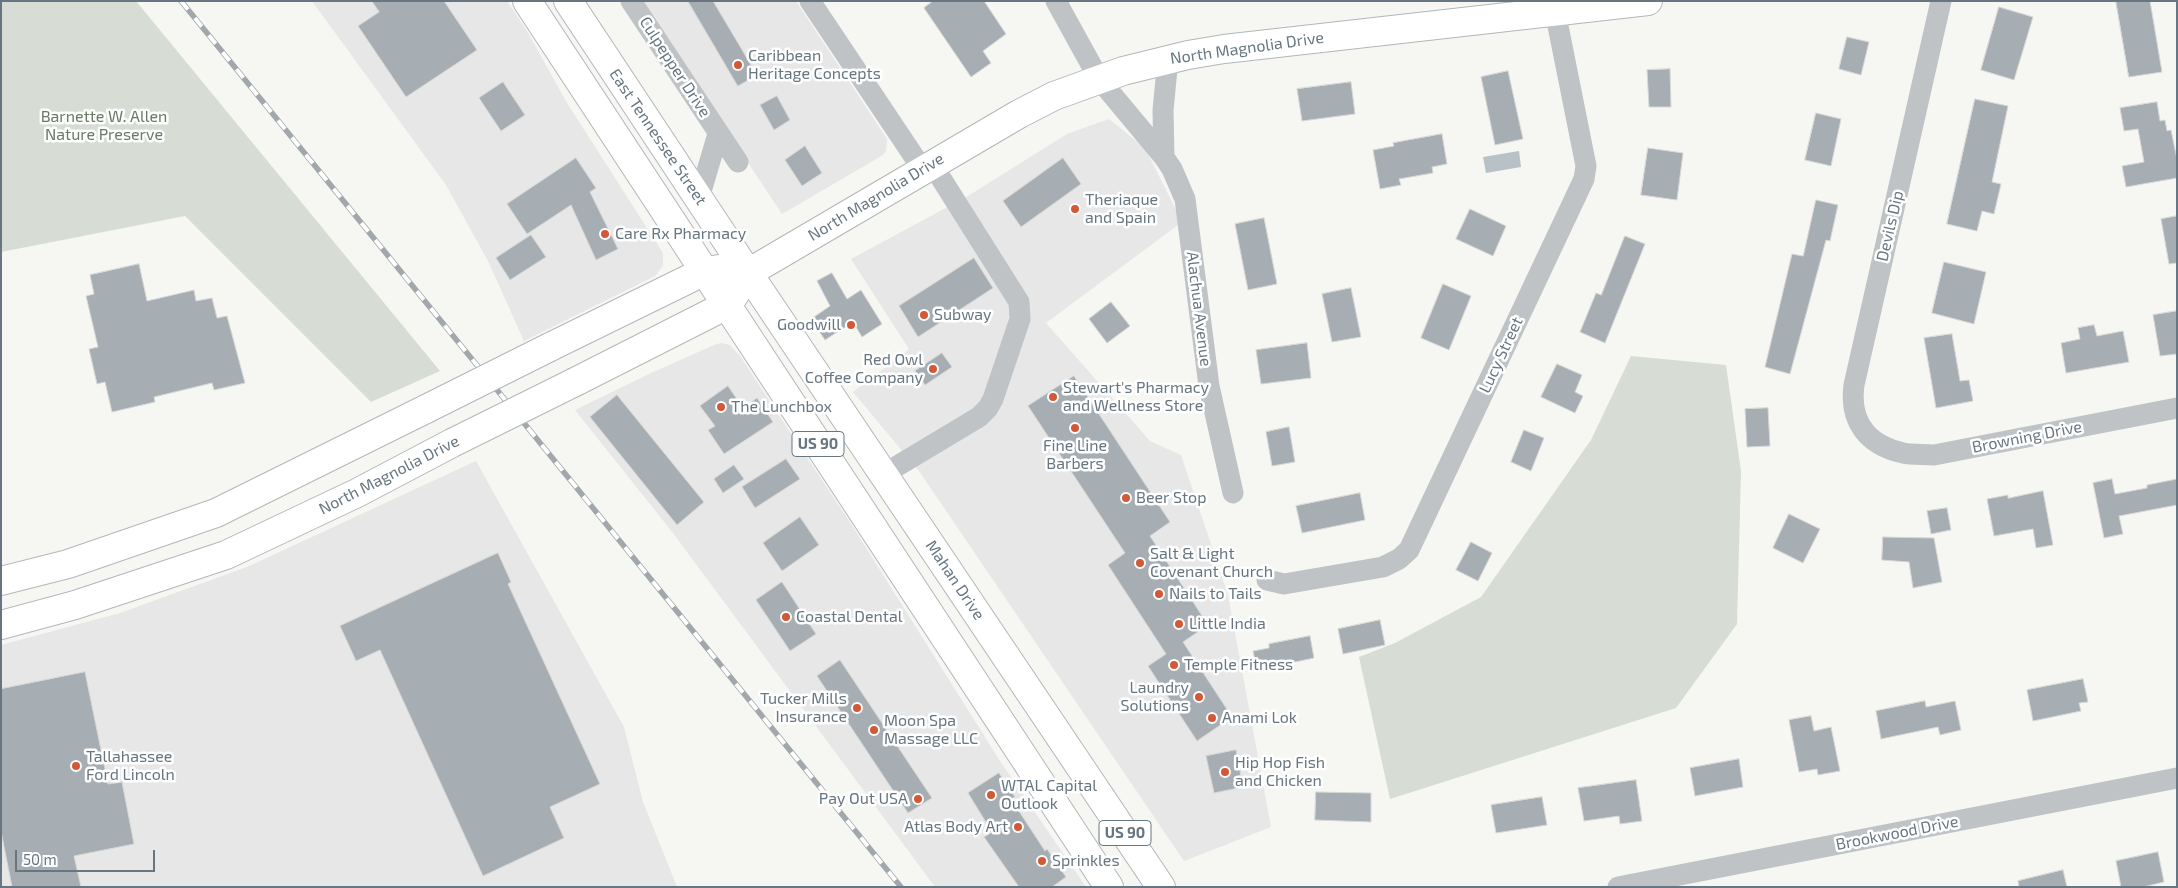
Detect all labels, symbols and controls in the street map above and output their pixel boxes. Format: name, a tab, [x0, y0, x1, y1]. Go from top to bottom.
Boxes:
street label: Culpepper Drive	[635, 13, 715, 121]
street label: North Magnolia Drive	[1169, 28, 1325, 68]
place label: Caribbean Heritage Concepts	[748, 46, 881, 84]
marker: Caribbean Heritage Concepts	[732, 59, 744, 71]
street label: East Tennessee Street	[605, 65, 711, 209]
park label: Barnette W. Allen Nature Preserve	[41, 107, 167, 145]
street label: North Magnolia Drive	[805, 149, 947, 245]
street label: Devils Dip	[1873, 189, 1907, 263]
place label: Theriaque and Spain	[1085, 190, 1158, 228]
marker: Theriaque and Spain	[1069, 203, 1081, 215]
place label: Care Rx Pharmacy	[615, 224, 746, 244]
marker: Care Rx Pharmacy	[599, 228, 611, 240]
street label: Alachua Avenue	[1182, 250, 1216, 368]
place label: Subway	[934, 305, 992, 325]
marker: Subway	[918, 309, 930, 321]
street label: Lucy Street	[1475, 314, 1527, 396]
place label: Goodwill	[777, 315, 841, 335]
marker: Goodwill	[845, 319, 857, 331]
place label: Red Owl Coffee Company	[805, 350, 923, 388]
marker: Red Owl Coffee Company	[927, 363, 939, 375]
place label: Stewart's Pharmacy and Wellness Store	[1063, 378, 1209, 416]
marker: Stewart's Pharmacy and Wellness Store	[1047, 391, 1059, 403]
place label: The Lunchbox	[731, 397, 832, 417]
marker: The Lunchbox	[715, 401, 727, 413]
street label: Browning Drive	[1970, 417, 2084, 457]
marker: Fine Line Barbers	[1069, 422, 1081, 434]
street label: North Magnolia Drive	[316, 431, 462, 519]
road number: US 90	[792, 432, 844, 456]
place label: Fine Line Barbers	[1043, 436, 1107, 474]
place label: Beer Stop	[1136, 488, 1206, 508]
marker: Beer Stop	[1120, 492, 1132, 504]
street label: Mahan Drive	[921, 537, 989, 623]
place label: Salt & Light Covenant Church	[1150, 544, 1273, 582]
marker: Salt & Light Covenant Church	[1134, 557, 1146, 569]
place label: Nails to Tails	[1169, 584, 1262, 604]
marker: Nails to Tails	[1153, 588, 1165, 600]
place label: Coastal Dental	[796, 607, 902, 627]
marker: Coastal Dental	[780, 611, 792, 623]
place label: Little India	[1189, 614, 1266, 634]
marker: Little India	[1173, 618, 1185, 630]
place label: Temple Fitness	[1184, 655, 1293, 675]
marker: Temple Fitness	[1168, 659, 1180, 671]
place label: Laundry Solutions	[1120, 678, 1189, 716]
place label: Tucker Mills Insurance	[760, 689, 847, 727]
marker: Laundry Solutions	[1193, 691, 1205, 703]
marker: Tucker Mills Insurance	[851, 702, 863, 714]
place label: Anami Lok	[1222, 708, 1297, 728]
place label: Moon Spa Massage LLC	[884, 711, 978, 749]
marker: Anami Lok	[1206, 712, 1218, 724]
marker: Moon Spa Massage LLC	[868, 724, 880, 736]
place label: Tallahassee Ford Lincoln	[86, 747, 175, 785]
place label: Hip Hop Fish and Chicken	[1235, 753, 1325, 791]
marker: Tallahassee Ford Lincoln	[70, 760, 82, 772]
marker: Hip Hop Fish and Chicken	[1219, 766, 1231, 778]
place label: WTAL Capital Outlook	[1001, 776, 1097, 814]
place label: Pay Out USA	[819, 789, 908, 809]
marker: WTAL Capital Outlook	[985, 789, 997, 801]
marker: Pay Out USA	[912, 793, 924, 805]
street label: Brookwood Drive	[1834, 812, 1960, 854]
place label: Atlas Body Art	[904, 817, 1008, 837]
road number: US 90	[1099, 820, 1151, 846]
marker: Atlas Body Art	[1012, 821, 1024, 833]
scale bar	[18, 840, 158, 872]
text: 50 m	[23, 850, 57, 868]
place label: Sprinkles	[1052, 851, 1120, 871]
marker: Sprinkles	[1036, 855, 1048, 867]

